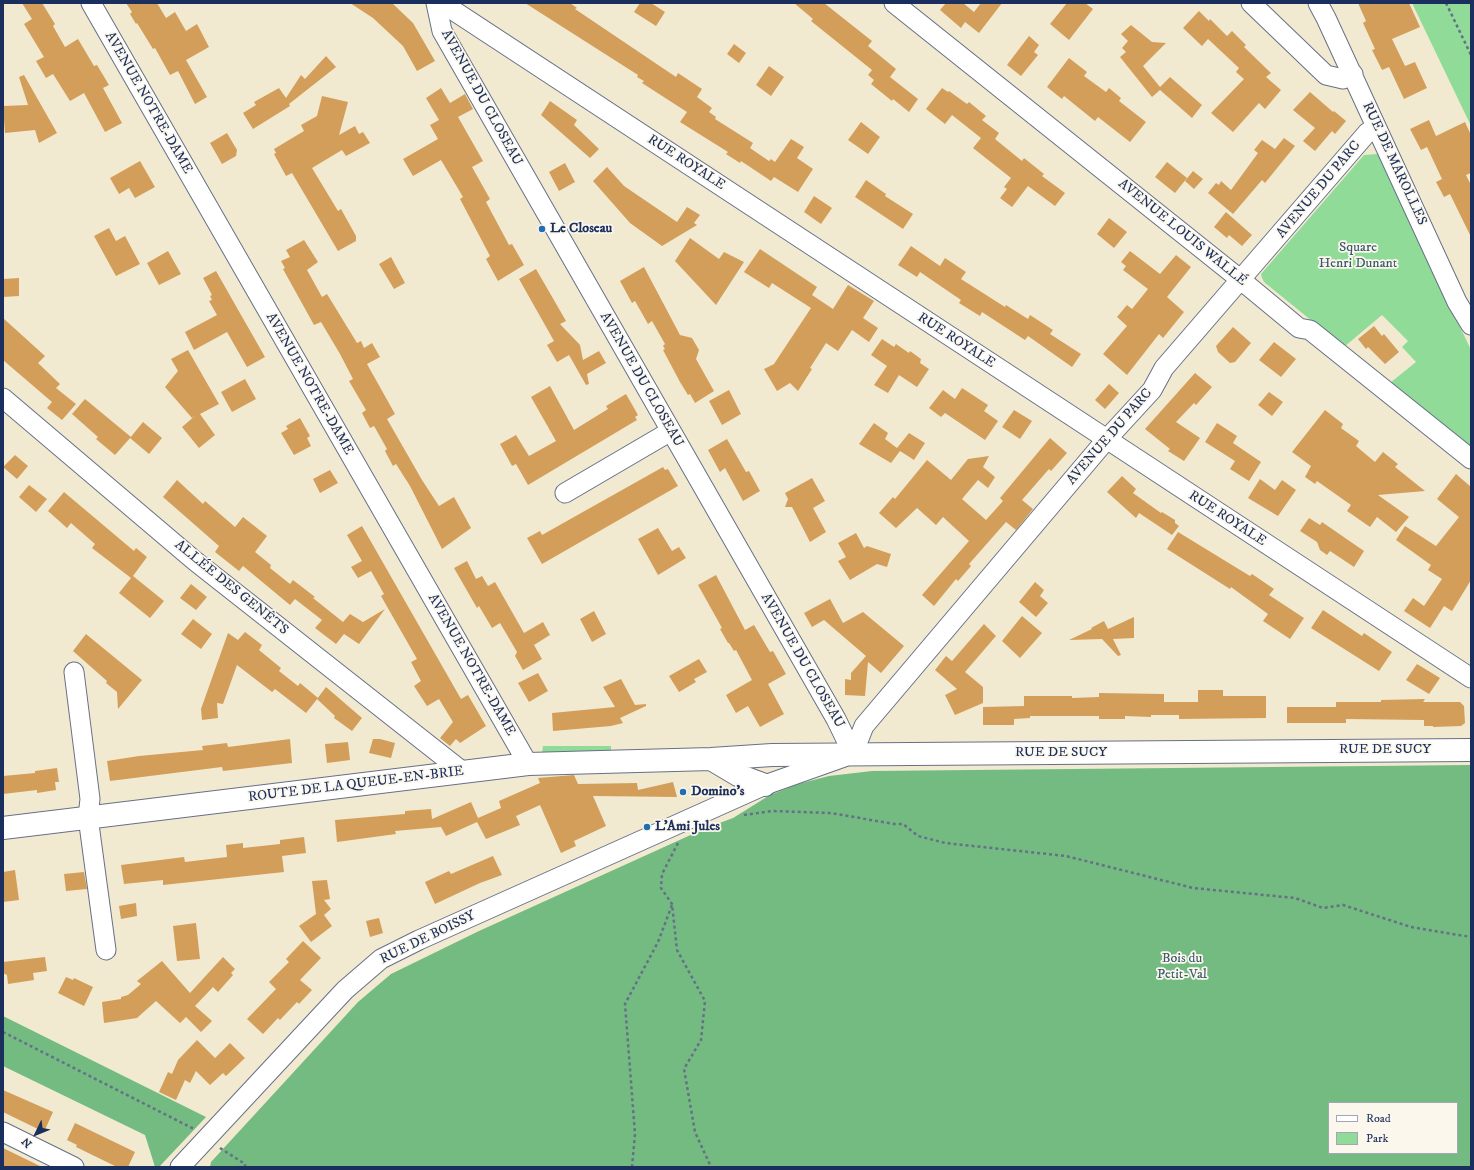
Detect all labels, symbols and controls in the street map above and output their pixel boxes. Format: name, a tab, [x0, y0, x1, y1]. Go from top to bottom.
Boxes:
street label: AVENUE DU CLOSEAU	[437, 27, 525, 169]
street label: AVENUE NOTRE-DAME	[100, 29, 196, 177]
street label: RUE DE MAROLLES	[1358, 100, 1430, 228]
street label: RUE ROYALE	[644, 132, 728, 194]
street label: AVENUE DU PARC	[1273, 138, 1365, 242]
street label: AVENUE LOUIS WALLÉ	[1114, 176, 1250, 290]
place label: Le Closeau	[550, 221, 612, 237]
marker: Le Closeau	[537, 224, 547, 234]
park label: Square Henri Dunant	[1319, 240, 1397, 272]
street label: AVENUE NOTRE-DAME	[261, 310, 357, 458]
street label: AVENUE DU CLOSEAU	[596, 310, 686, 450]
street label: RUE ROYALE	[914, 310, 998, 372]
street label: AVENUE DU PARC	[1064, 385, 1156, 489]
street label: RUE ROYALE	[1185, 488, 1269, 550]
street label: ALLÉE DES GENÊTS	[171, 537, 291, 639]
street label: AVENUE NOTRE-DAME	[423, 591, 519, 739]
street label: AVENUE DU CLOSEAU	[757, 591, 847, 731]
street label: RUE DE SUCY	[1339, 742, 1431, 758]
street label: RUE DE SUCY	[1015, 745, 1107, 761]
street label: ROUTE DE LA QUEUE-EN-BRIE	[247, 763, 465, 807]
place label: Domino's	[691, 784, 745, 800]
marker: Domino's	[678, 787, 688, 797]
place label: L'Ami Jules	[655, 819, 720, 835]
marker: L'Ami Jules	[642, 822, 652, 832]
street label: RUE DE BOISSY	[378, 908, 478, 968]
park label: Bois du Petit-Val	[1157, 951, 1207, 984]
legend	[1328, 1102, 1458, 1154]
text: Road	[1366, 1111, 1391, 1126]
north arrow	[16, 1114, 56, 1154]
text: Park	[1366, 1131, 1388, 1146]
text: N	[19, 1134, 35, 1150]

